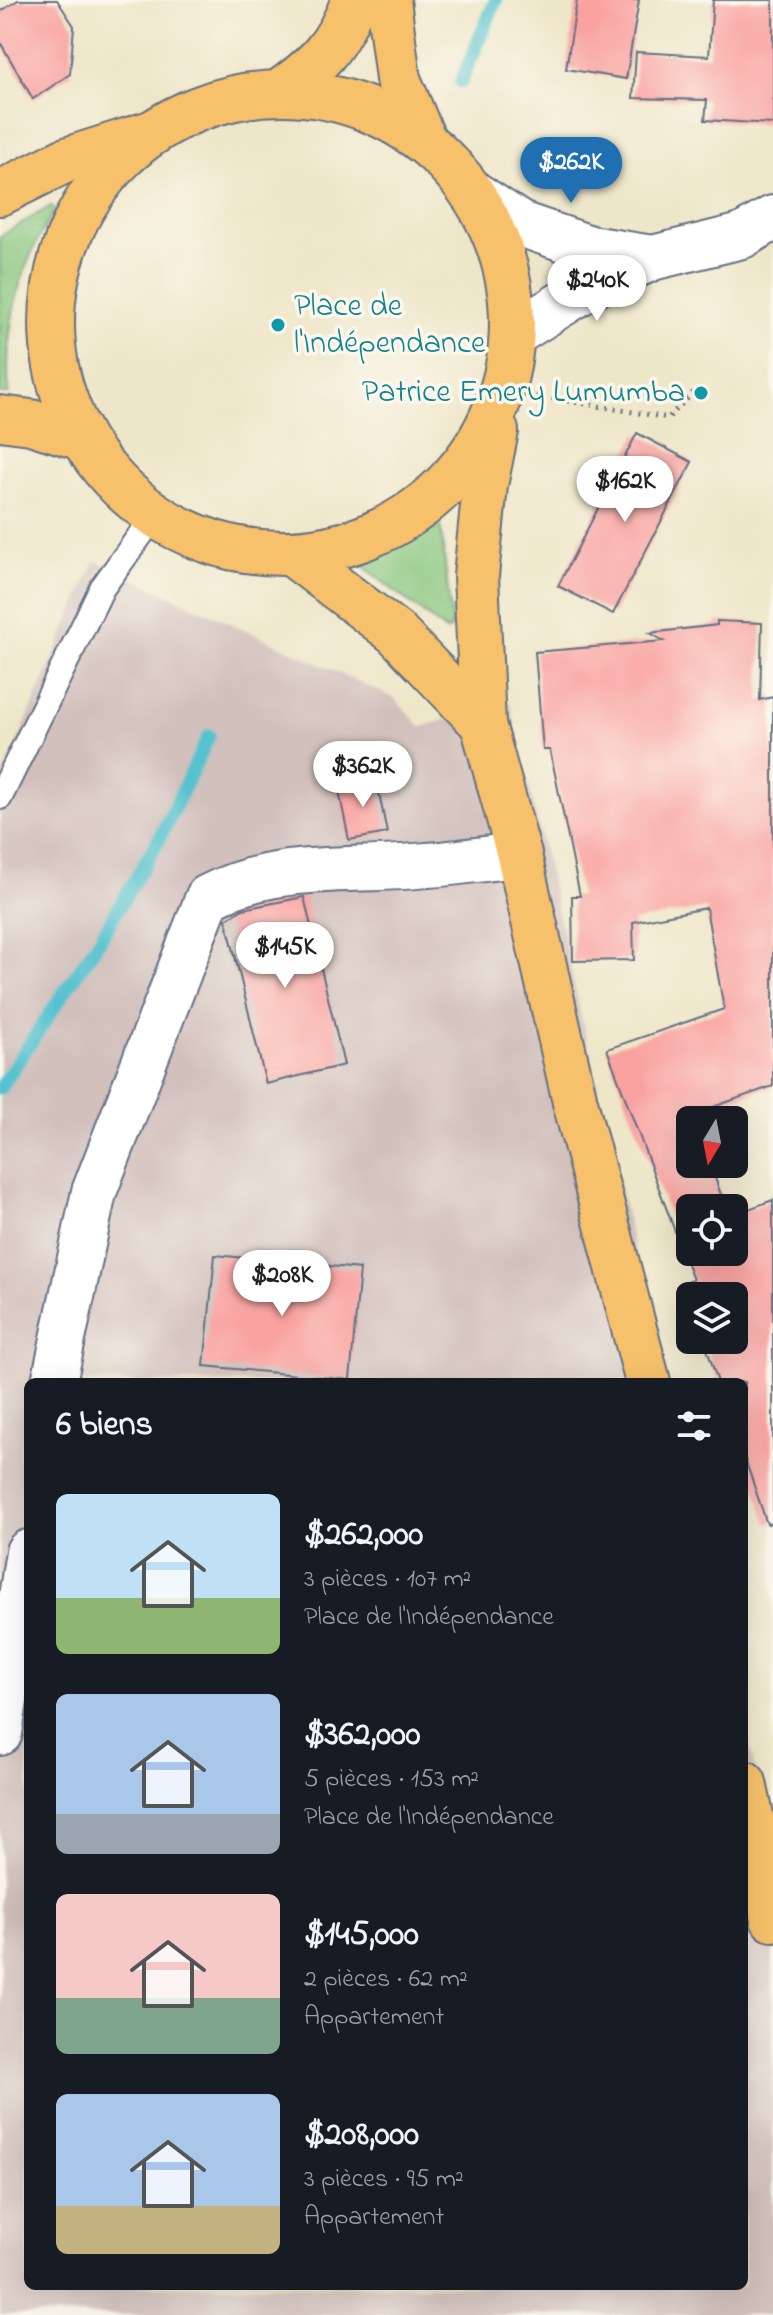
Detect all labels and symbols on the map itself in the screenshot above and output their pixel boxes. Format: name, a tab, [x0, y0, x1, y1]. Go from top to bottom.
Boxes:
pin: $262K	[515, 137, 627, 205]
pin: $240K	[541, 255, 653, 323]
place label: Place de l'Indépendance	[294, 284, 486, 368]
marker: Place de l'Indépendance	[269, 316, 287, 334]
place label: Patrice Emery Lumumba	[362, 370, 685, 417]
marker: Patrice Emery Lumumba	[692, 384, 710, 402]
pin: $162K	[569, 456, 681, 524]
pin: $362K	[307, 741, 419, 809]
pin: $145K	[229, 922, 341, 990]
north arrow	[676, 1106, 748, 1178]
pin: $208K	[226, 1250, 338, 1318]

